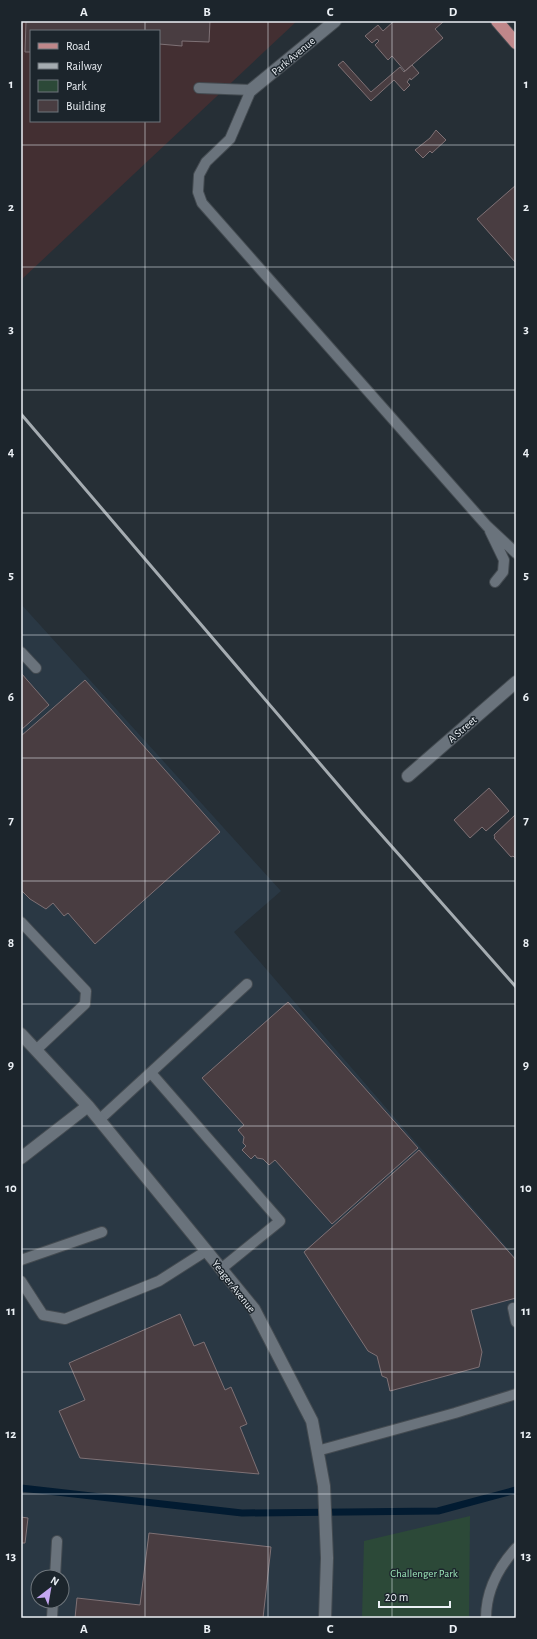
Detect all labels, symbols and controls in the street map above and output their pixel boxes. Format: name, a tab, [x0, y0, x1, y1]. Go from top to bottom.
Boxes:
text: A	[80, 6, 88, 19]
text: B	[203, 6, 211, 19]
text: C	[327, 6, 334, 19]
text: D	[449, 6, 458, 19]
legend	[30, 30, 160, 122]
street label: Park Avenue	[270, 35, 317, 78]
text: Road	[66, 40, 90, 52]
text: Railway	[66, 60, 102, 73]
text: 1	[9, 78, 13, 91]
text: 1	[524, 78, 528, 91]
text: Park	[66, 80, 87, 92]
text: Building	[66, 100, 106, 112]
text: 2	[8, 201, 14, 214]
text: 2	[523, 201, 529, 214]
text: 3	[8, 323, 14, 336]
text: 3	[523, 323, 529, 336]
text: 4	[8, 446, 15, 459]
text: 4	[523, 446, 530, 459]
text: 5	[8, 569, 14, 582]
text: 5	[523, 569, 529, 582]
text: 6	[8, 691, 14, 704]
text: 6	[523, 691, 529, 704]
street label: A Street	[446, 714, 479, 745]
text: 7	[8, 814, 14, 827]
text: 7	[523, 814, 529, 827]
text: 8	[8, 937, 14, 950]
text: 8	[523, 937, 529, 950]
text: 9	[8, 1059, 14, 1072]
text: 9	[523, 1059, 529, 1072]
text: 10	[5, 1182, 17, 1195]
text: 10	[520, 1182, 532, 1195]
street label: Yeager Avenue	[210, 1258, 257, 1315]
text: 11	[6, 1305, 16, 1318]
text: 11	[521, 1305, 531, 1318]
text: 12	[6, 1428, 16, 1441]
text: 12	[521, 1428, 531, 1441]
text: 13	[6, 1550, 17, 1563]
text: 13	[521, 1550, 532, 1563]
park label: Challenger Park	[390, 1568, 458, 1579]
north arrow	[30, 1569, 70, 1609]
text: N	[49, 1574, 61, 1588]
scale bar	[379, 1583, 450, 1609]
text: 20 m	[385, 1591, 408, 1603]
text: A	[80, 1623, 88, 1636]
text: B	[203, 1623, 211, 1636]
text: C	[327, 1623, 334, 1636]
text: D	[449, 1623, 458, 1636]

